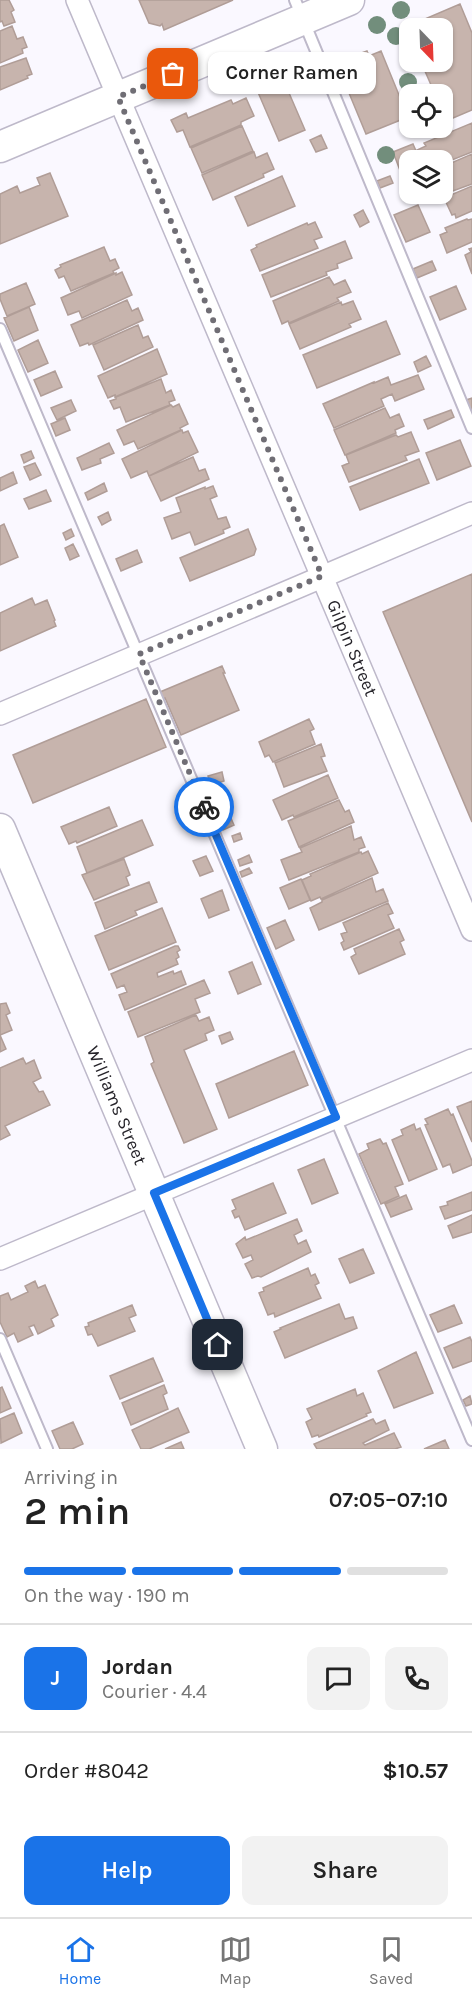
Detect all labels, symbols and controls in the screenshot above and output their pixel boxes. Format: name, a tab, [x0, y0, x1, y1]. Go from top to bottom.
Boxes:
north arrow	[399, 18, 453, 72]
map controls	[399, 18, 453, 204]
pin	[147, 48, 198, 99]
callout: Corner Ramen	[209, 53, 377, 95]
icon: bag	[156, 57, 189, 90]
text: Corner Ramen	[226, 61, 358, 84]
button: locate	[399, 84, 453, 138]
button: layers	[399, 150, 453, 204]
street label: Gilpin Street	[322, 596, 382, 700]
courier	[174, 777, 234, 837]
icon: bike	[188, 791, 221, 824]
street label: Williams Street	[82, 1043, 152, 1168]
pin	[192, 1319, 243, 1370]
icon: home	[201, 1328, 234, 1361]
text: Arriving in	[24, 1466, 118, 1489]
text: 07:05–07:10	[329, 1487, 448, 1513]
text: 2 min	[24, 1488, 130, 1534]
text: On the way · 190 m	[24, 1584, 190, 1607]
button: chat	[307, 1647, 370, 1710]
button: phone	[385, 1647, 448, 1710]
text: Jordan	[102, 1654, 173, 1680]
text: J	[51, 1665, 60, 1691]
text: Courier · 4.4	[102, 1680, 207, 1703]
text: Order #8042	[24, 1758, 149, 1784]
text: $10.57	[383, 1758, 448, 1784]
button: Help	[24, 1836, 230, 1905]
button: Share	[242, 1836, 448, 1905]
tab: Home	[59, 1933, 101, 1988]
tab: Map	[219, 1933, 252, 1988]
tab: Saved	[369, 1933, 413, 1988]

